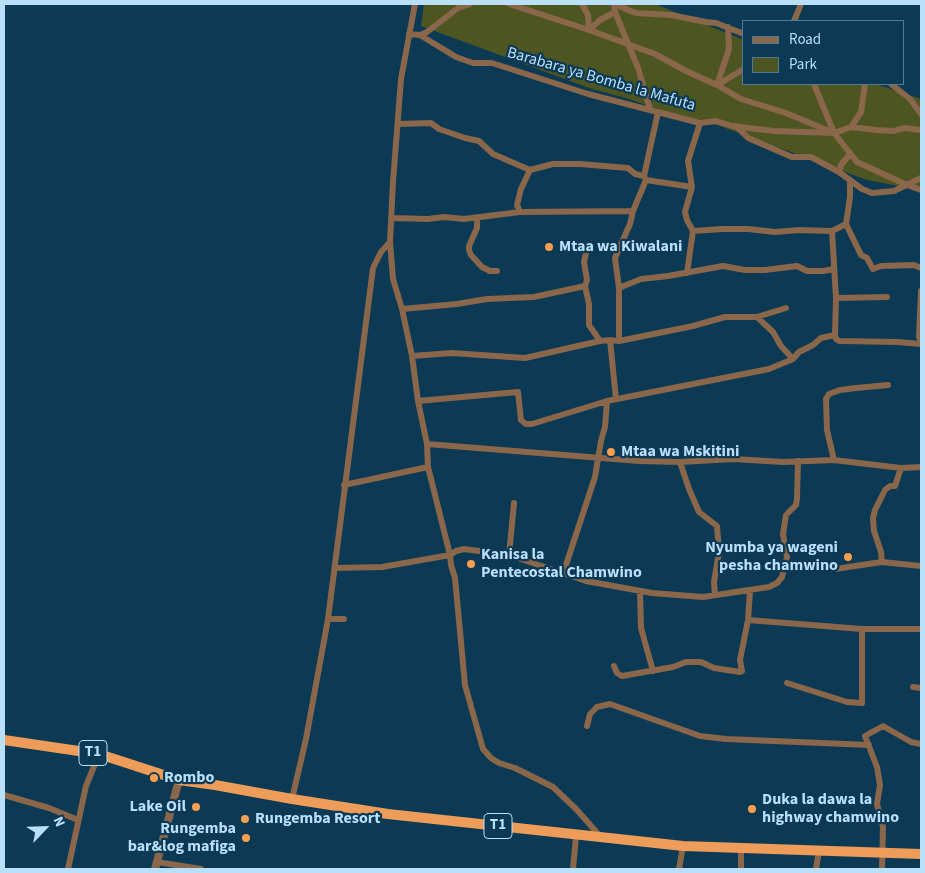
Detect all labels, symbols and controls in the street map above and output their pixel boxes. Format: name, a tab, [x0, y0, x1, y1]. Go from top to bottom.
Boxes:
legend	[742, 20, 905, 85]
text: Road	[789, 29, 821, 50]
street label: Barabara ya Bomba la Mafuta	[505, 44, 697, 116]
text: Park	[789, 54, 817, 75]
place label: Mtaa wa Kiwalani	[559, 237, 682, 257]
marker: Mtaa wa Kiwalani	[543, 241, 555, 253]
place label: Mtaa wa Mskitini	[621, 442, 740, 462]
marker: Mtaa wa Mskitini	[605, 446, 617, 458]
place label: Nyumba ya wageni pesha chamwino	[705, 538, 838, 576]
place label: Kanisa la Pentecostal Chamwino	[481, 545, 642, 583]
marker: Nyumba ya wageni pesha chamwino	[842, 551, 854, 563]
marker: Kanisa la Pentecostal Chamwino	[465, 558, 477, 570]
road number: T1	[79, 740, 107, 766]
place label: Rombo	[164, 768, 214, 788]
marker: Rombo	[148, 772, 160, 784]
place label: Duka la dawa la highway chamwino	[762, 790, 899, 828]
place label: Lake Oil	[130, 797, 186, 817]
marker: Lake Oil	[190, 801, 202, 813]
north arrow	[20, 803, 70, 853]
marker: Duka la dawa la highway chamwino	[746, 803, 758, 815]
place label: Rungemba Resort	[255, 809, 380, 829]
marker: Rungemba Resort	[239, 813, 251, 825]
text: N	[48, 814, 70, 830]
road number: T1	[484, 814, 512, 838]
place label: Rungemba bar&log mafiga	[128, 819, 236, 857]
marker: Rungemba bar&log mafiga	[240, 832, 252, 844]

